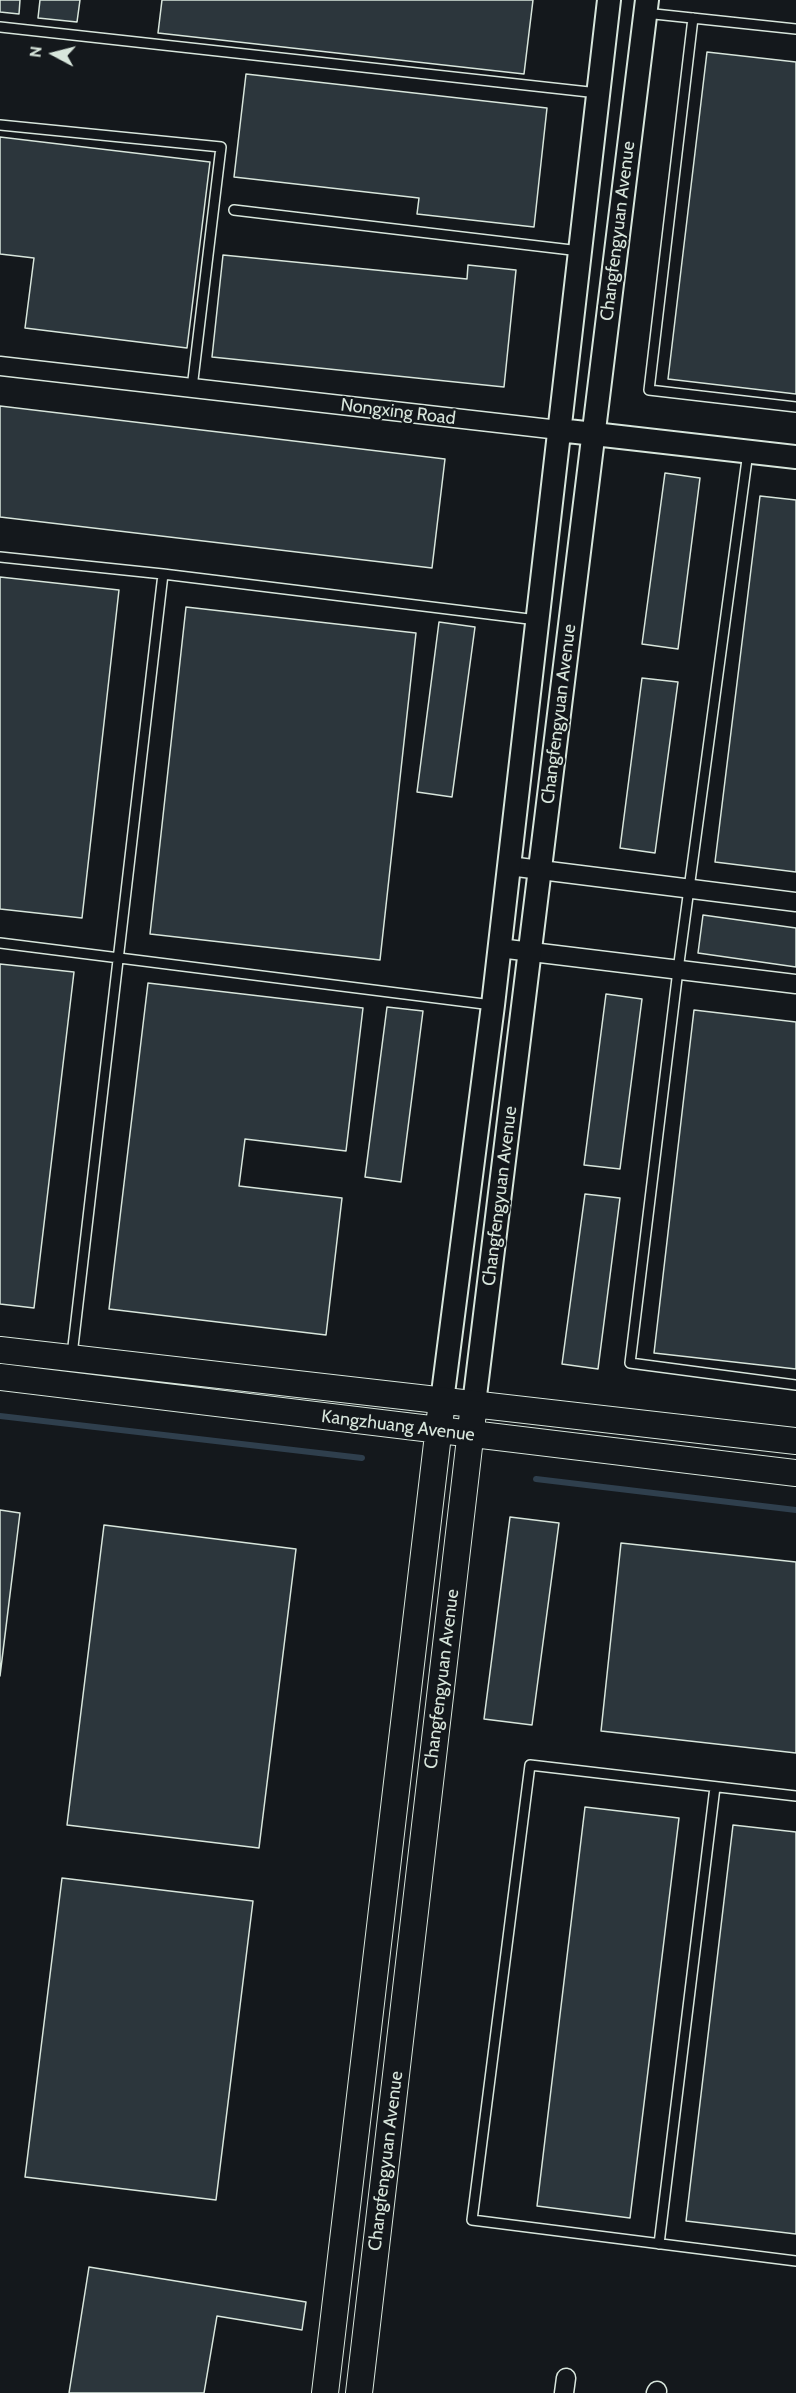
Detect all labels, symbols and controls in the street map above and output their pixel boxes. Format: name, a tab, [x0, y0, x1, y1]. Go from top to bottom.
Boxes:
north arrow	[24, 24, 84, 84]
text: N	[26, 45, 46, 59]
street label: Changfengyuan Avenue	[596, 140, 640, 322]
street label: Nongxing Road	[339, 394, 457, 430]
street label: Changfengyuan Avenue	[537, 623, 581, 805]
street label: Changfengyuan Avenue	[478, 1105, 522, 1287]
street label: Kangzhuang Avenue	[320, 1406, 476, 1446]
street label: Changfengyuan Avenue	[420, 1588, 464, 1770]
street label: Changfengyuan Avenue	[364, 2070, 408, 2252]

